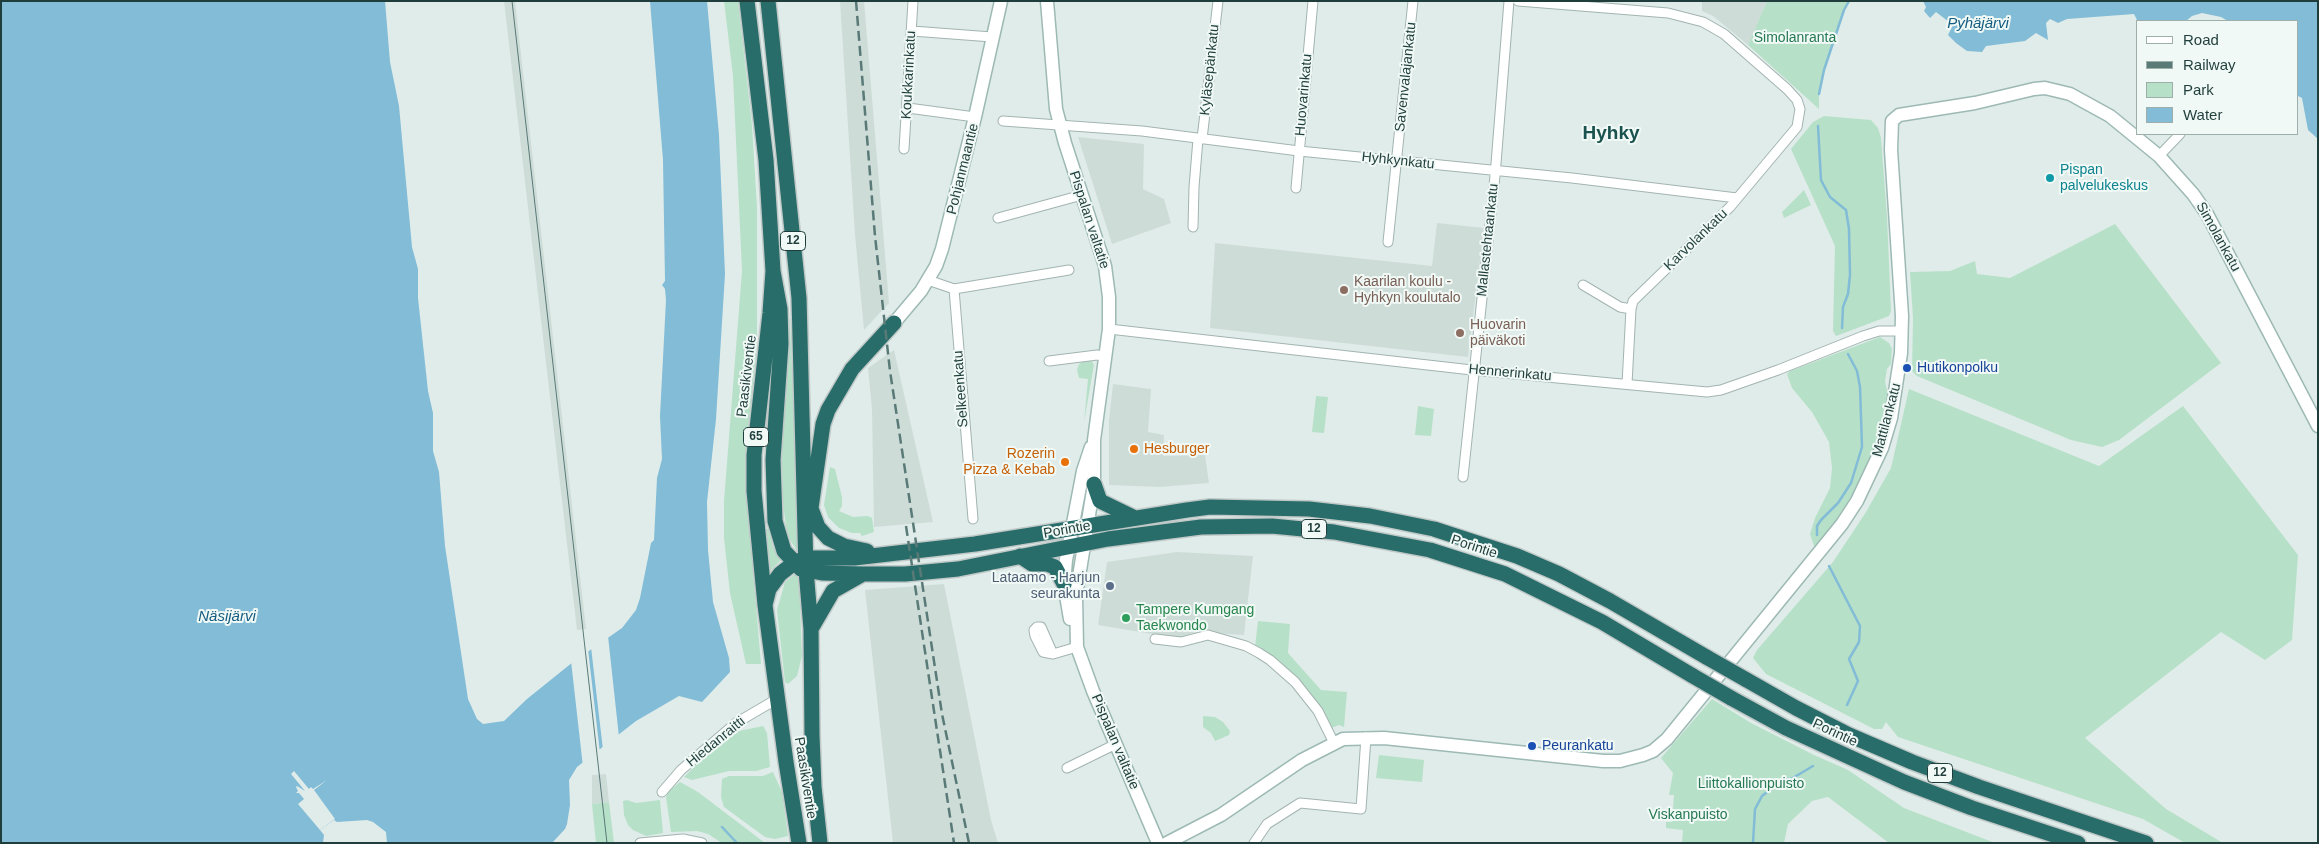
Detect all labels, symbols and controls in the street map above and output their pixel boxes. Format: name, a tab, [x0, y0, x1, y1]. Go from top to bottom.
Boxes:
water label: Pyhäjärvi	[1947, 15, 2009, 33]
legend	[2136, 20, 2299, 135]
street label: Savenvalajankatu	[1392, 21, 1420, 133]
street label: Kyläsepänkatu	[1197, 23, 1223, 117]
street label: Koukkarinkatu	[898, 30, 920, 120]
park label: Simolanranta	[1754, 30, 1836, 46]
text: Road	[2183, 31, 2219, 48]
street label: Huovarinkatu	[1292, 53, 1316, 137]
text: Railway	[2183, 56, 2236, 73]
text: Park	[2183, 81, 2214, 98]
text: Water	[2183, 106, 2222, 123]
street label: Pohjanmaantie	[944, 122, 982, 216]
district label: Hyhky	[1582, 123, 1640, 145]
street label: Hyhkynkatu	[1361, 149, 1435, 173]
place label: Pispan palvelukeskus	[2060, 162, 2148, 194]
street label: Pispalan valtatie	[1065, 169, 1113, 271]
marker: Pispan palvelukeskus	[2044, 172, 2056, 184]
street label: Mallastehtaankatu	[1474, 183, 1502, 297]
street label: Simolankatu	[2192, 199, 2244, 275]
street label: Karvolankatu	[1661, 206, 1731, 274]
road number: 12	[780, 232, 806, 250]
place label: Kaarilan koulu - Hyhkyn koulutalo	[1354, 274, 1461, 306]
marker: Kaarilan koulu - Hyhkyn koulutalo	[1338, 284, 1350, 296]
place label: Huovarin päiväkoti	[1470, 317, 1526, 350]
marker: Huovarin päiväkoti	[1454, 327, 1466, 339]
street label: Paasikiventie	[734, 334, 760, 418]
street label: Selkeenkatu	[950, 350, 972, 428]
place label: Hutikonpolku	[1917, 360, 1998, 376]
street label: Hennerinkatu	[1468, 361, 1552, 385]
marker: Hutikonpolku	[1901, 362, 1913, 374]
street label: Mattilankatu	[1869, 381, 1905, 459]
road number: 65	[744, 428, 768, 447]
place label: Hesburger	[1144, 441, 1209, 457]
marker: Hesburger	[1128, 443, 1140, 455]
place label: Rozerin Pizza & Kebab	[963, 446, 1055, 478]
marker: Rozerin Pizza & Kebab	[1059, 456, 1071, 468]
street label: Porintie	[1042, 518, 1092, 542]
road number: 12	[1302, 520, 1326, 538]
street label: Porintie	[1449, 532, 1499, 562]
place label: Lataamo - Harjun seurakunta	[992, 570, 1100, 602]
marker: Lataamo - Harjun seurakunta	[1104, 580, 1116, 592]
place label: Tampere Kumgang Taekwondo	[1136, 602, 1254, 634]
water label: Näsijärvi	[198, 608, 256, 626]
marker: Tampere Kumgang Taekwondo	[1120, 612, 1132, 624]
street label: Pispalan valtatie	[1087, 692, 1143, 792]
street label: Hiedanraitti	[683, 713, 749, 771]
street label: Porintie	[1810, 715, 1860, 751]
street label: Paasikiventie	[790, 736, 820, 820]
place label: Peurankatu	[1542, 738, 1614, 754]
marker: Peurankatu	[1526, 740, 1538, 752]
road number: 12	[1928, 764, 1952, 782]
park label: Liittokallionpuisto	[1698, 776, 1804, 792]
park label: Viskanpuisto	[1648, 807, 1728, 823]

